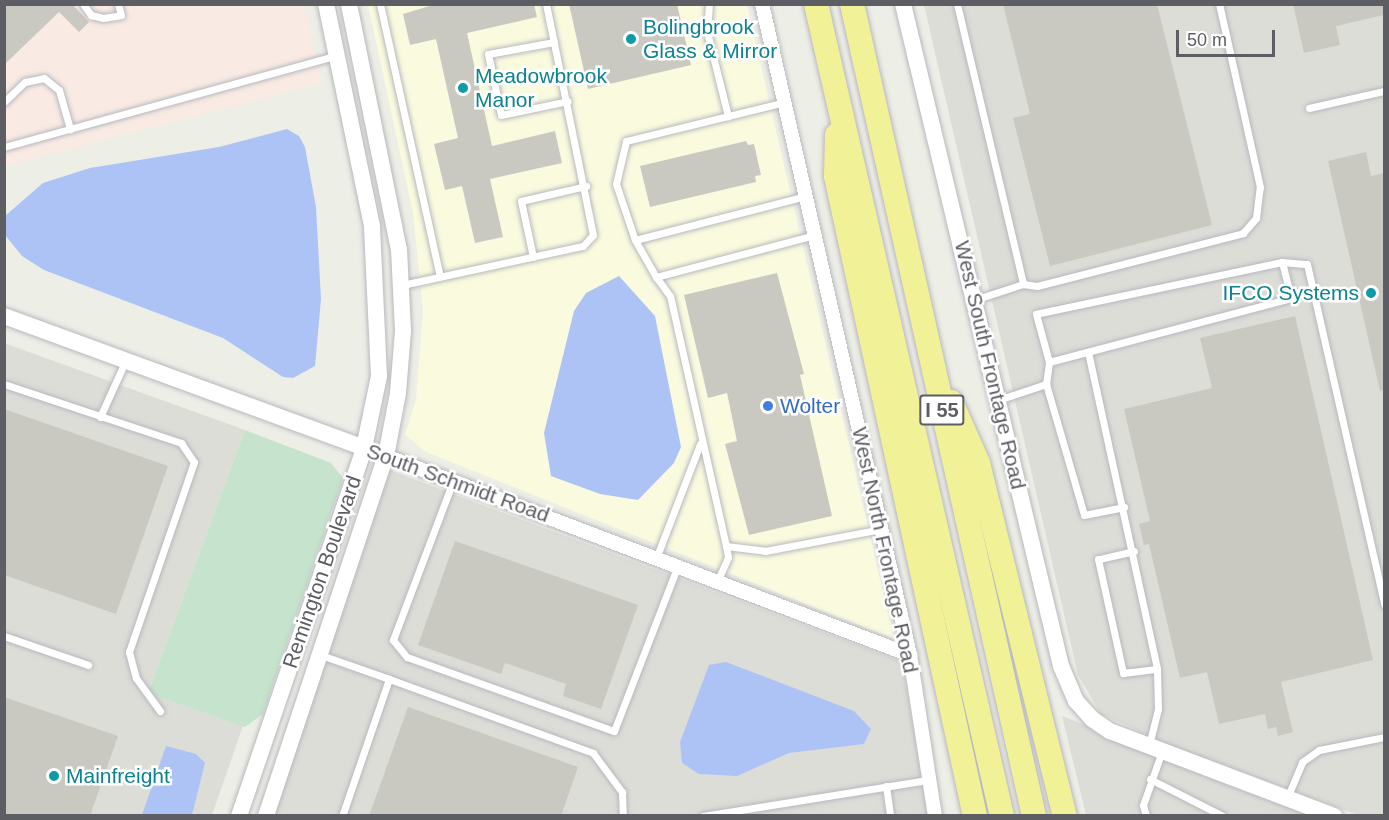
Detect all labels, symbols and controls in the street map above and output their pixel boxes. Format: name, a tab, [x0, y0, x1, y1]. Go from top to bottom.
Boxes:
place label: Bolingbrook Glass & Mirror	[643, 14, 777, 64]
scale bar	[1179, 18, 1278, 56]
text: 50 m	[1187, 30, 1227, 50]
marker: Bolingbrook Glass & Mirror	[624, 32, 638, 46]
place label: Meadowbrook Manor	[475, 63, 607, 113]
marker: Meadowbrook Manor	[456, 81, 470, 95]
street label: West South Frontage Road	[949, 238, 1031, 492]
place label: IFCO Systems	[1222, 280, 1359, 306]
marker: IFCO Systems	[1364, 286, 1378, 300]
place label: Wolter	[780, 393, 840, 419]
road number: I 55	[918, 393, 966, 427]
marker: Wolter	[761, 399, 775, 413]
street label: West North Frontage Road	[847, 425, 923, 675]
street label: South Schmidt Road	[363, 438, 553, 528]
street label: Remington Boulevard	[277, 472, 367, 672]
place label: Mainfreight	[66, 763, 170, 789]
marker: Mainfreight	[47, 769, 61, 783]

